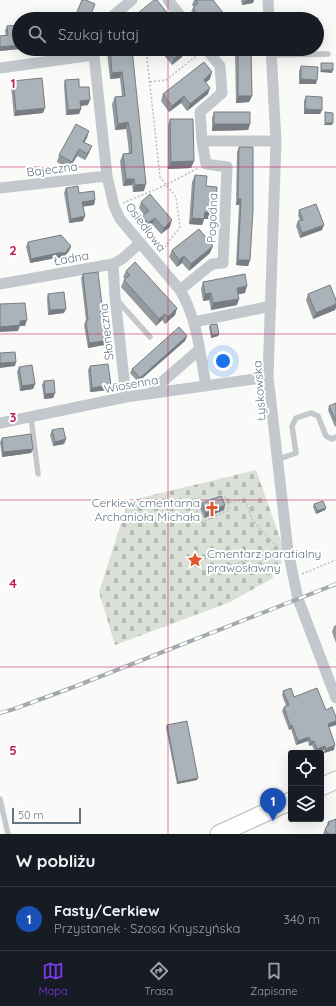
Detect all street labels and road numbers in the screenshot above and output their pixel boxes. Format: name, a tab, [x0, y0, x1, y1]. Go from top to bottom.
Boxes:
street label: Bajeczna	[26, 158, 78, 180]
street label: Pogodna	[204, 193, 220, 243]
street label: Osiedlowa	[123, 199, 169, 255]
street label: Ładna	[52, 248, 90, 268]
street label: Słoneczna	[96, 303, 116, 361]
street label: Łyskowska	[249, 360, 269, 422]
street label: Wiosenna	[103, 372, 159, 396]

